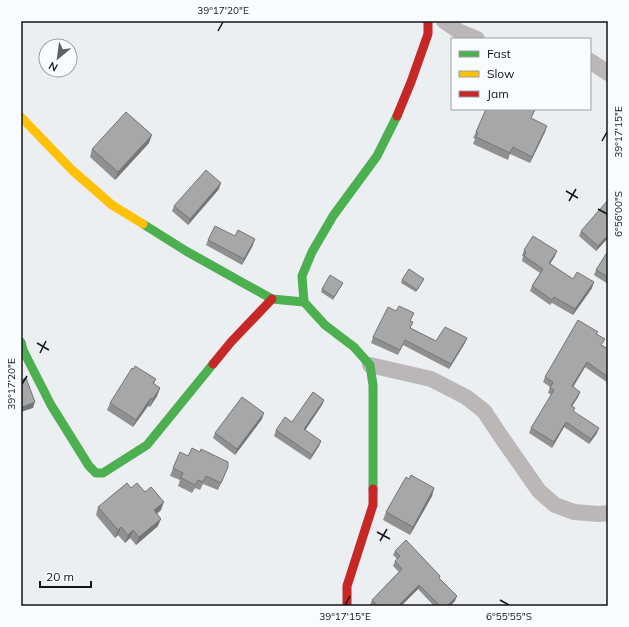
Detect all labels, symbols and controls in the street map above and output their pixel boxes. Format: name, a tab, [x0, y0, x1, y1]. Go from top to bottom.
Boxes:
text: 39°17'20"E	[197, 4, 249, 17]
north arrow	[38, 38, 78, 78]
legend	[451, 38, 591, 110]
text: Fast	[487, 46, 511, 61]
text: N	[46, 59, 60, 75]
text: Slow	[487, 66, 515, 81]
text: Jam	[487, 86, 509, 101]
text: 39°17'15"E	[612, 106, 625, 158]
text: 6°56'00"S	[612, 191, 625, 237]
text: 39°17'20"E	[5, 358, 18, 410]
scale bar	[40, 563, 91, 589]
text: 20 m	[46, 569, 74, 584]
text: 39°17'15"E	[319, 610, 371, 623]
text: 6°55'55"S	[486, 610, 532, 623]

